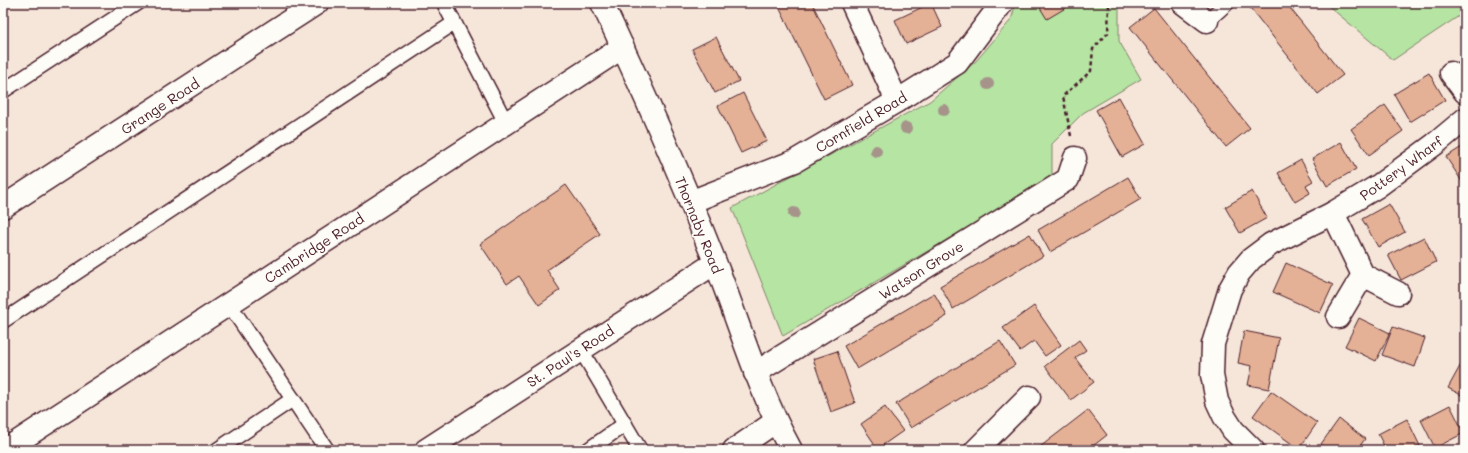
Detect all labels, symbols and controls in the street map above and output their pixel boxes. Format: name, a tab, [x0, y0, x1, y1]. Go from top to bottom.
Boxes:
street label: Grange Road	[117, 73, 203, 138]
street label: Cornfield Road	[812, 87, 910, 157]
street label: Pottery Wharf	[1356, 131, 1447, 205]
street label: Thornaby Road	[671, 174, 727, 276]
street label: Cambridge Road	[261, 209, 368, 287]
street label: Watson Grove	[875, 236, 967, 304]
street label: St. Paul's Road	[523, 321, 617, 391]

